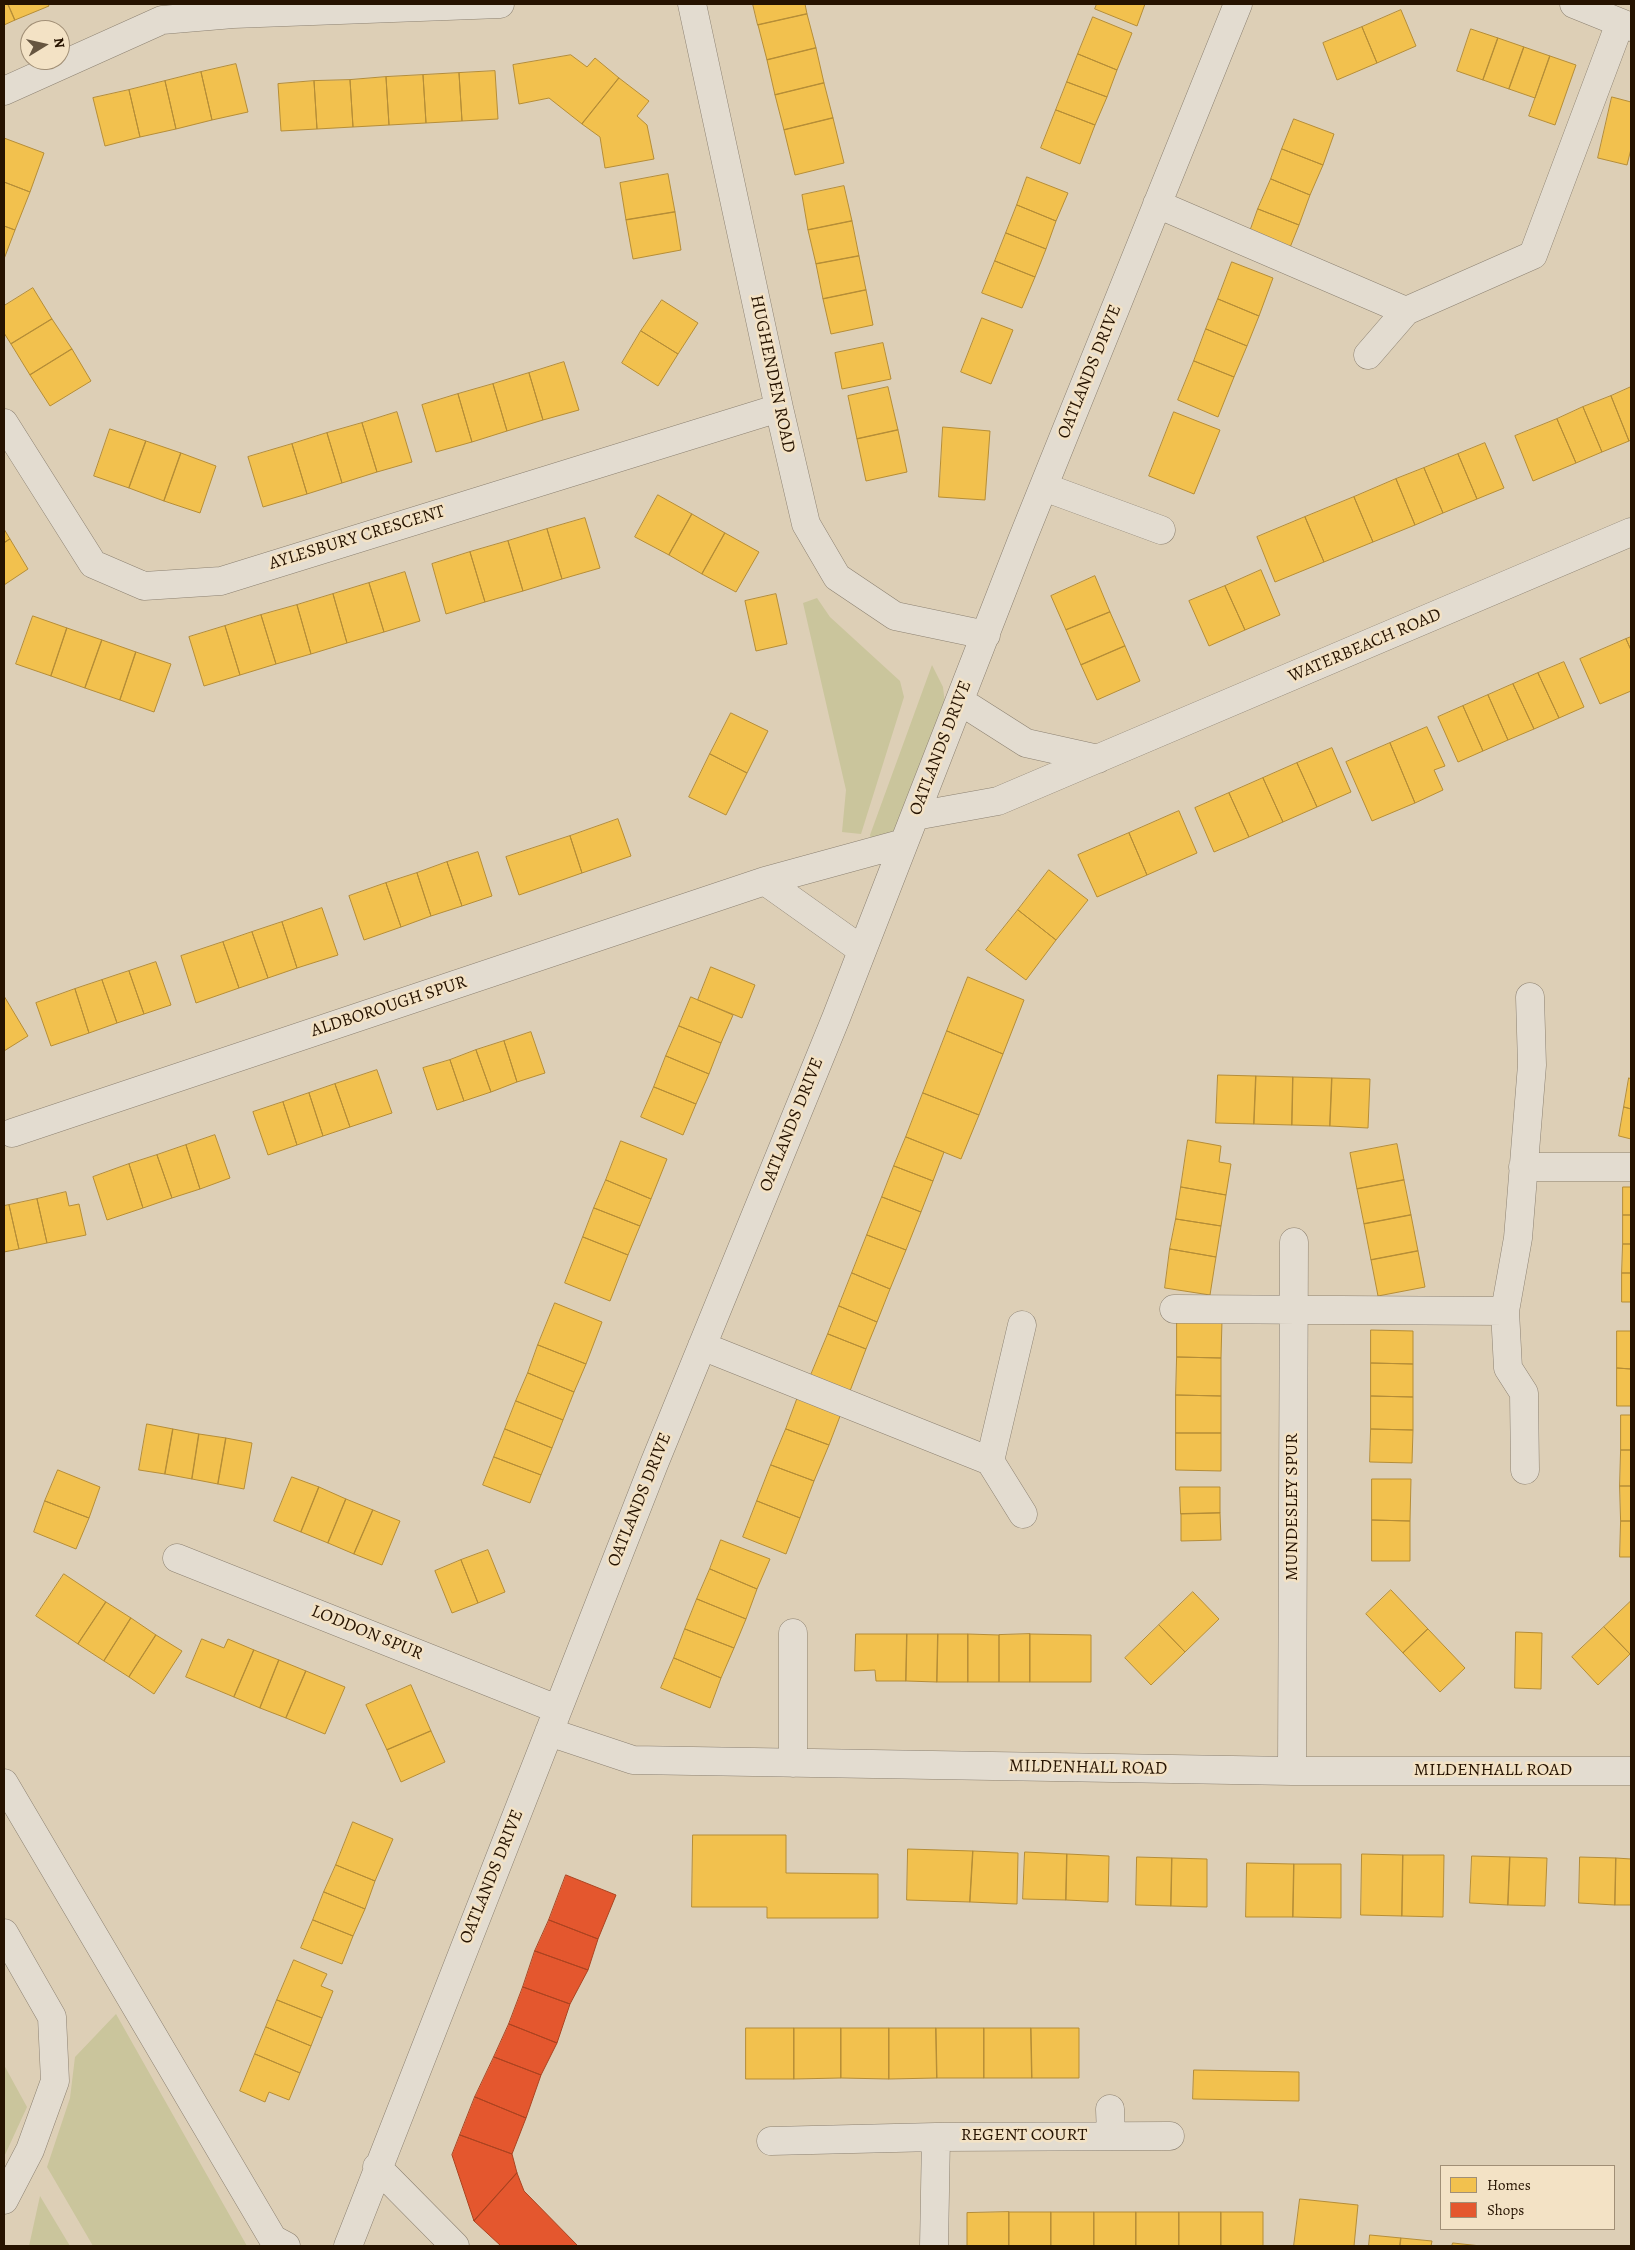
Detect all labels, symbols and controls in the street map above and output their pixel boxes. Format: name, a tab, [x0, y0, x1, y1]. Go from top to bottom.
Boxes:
north arrow	[20, 20, 70, 70]
text: N	[49, 36, 70, 49]
street label: HUGHENDEN ROAD	[745, 293, 799, 455]
street label: OATLANDS DRIVE	[1053, 302, 1127, 442]
street label: AYLESBURY CRESCENT	[267, 501, 447, 575]
street label: WATERBEACH ROAD	[1285, 604, 1445, 688]
street label: OATLANDS DRIVE	[905, 678, 977, 818]
street label: ALDBOROUGH SPUR	[308, 972, 470, 1042]
street label: OATLANDS DRIVE	[755, 1055, 829, 1195]
street label: OATLANDS DRIVE	[603, 1430, 677, 1570]
street label: MUNDESLEY SPUR	[1282, 1433, 1304, 1581]
street label: LODDON SPUR	[308, 1601, 426, 1665]
street label: MILDENHALL ROAD	[1009, 1756, 1167, 1780]
street label: MILDENHALL ROAD	[1414, 1760, 1572, 1782]
street label: OATLANDS DRIVE	[455, 1807, 529, 1947]
street label: REGENT COURT	[961, 2125, 1087, 2147]
legend	[1440, 2165, 1615, 2230]
text: Homes	[1487, 2175, 1531, 2195]
text: Shops	[1487, 2200, 1524, 2220]

